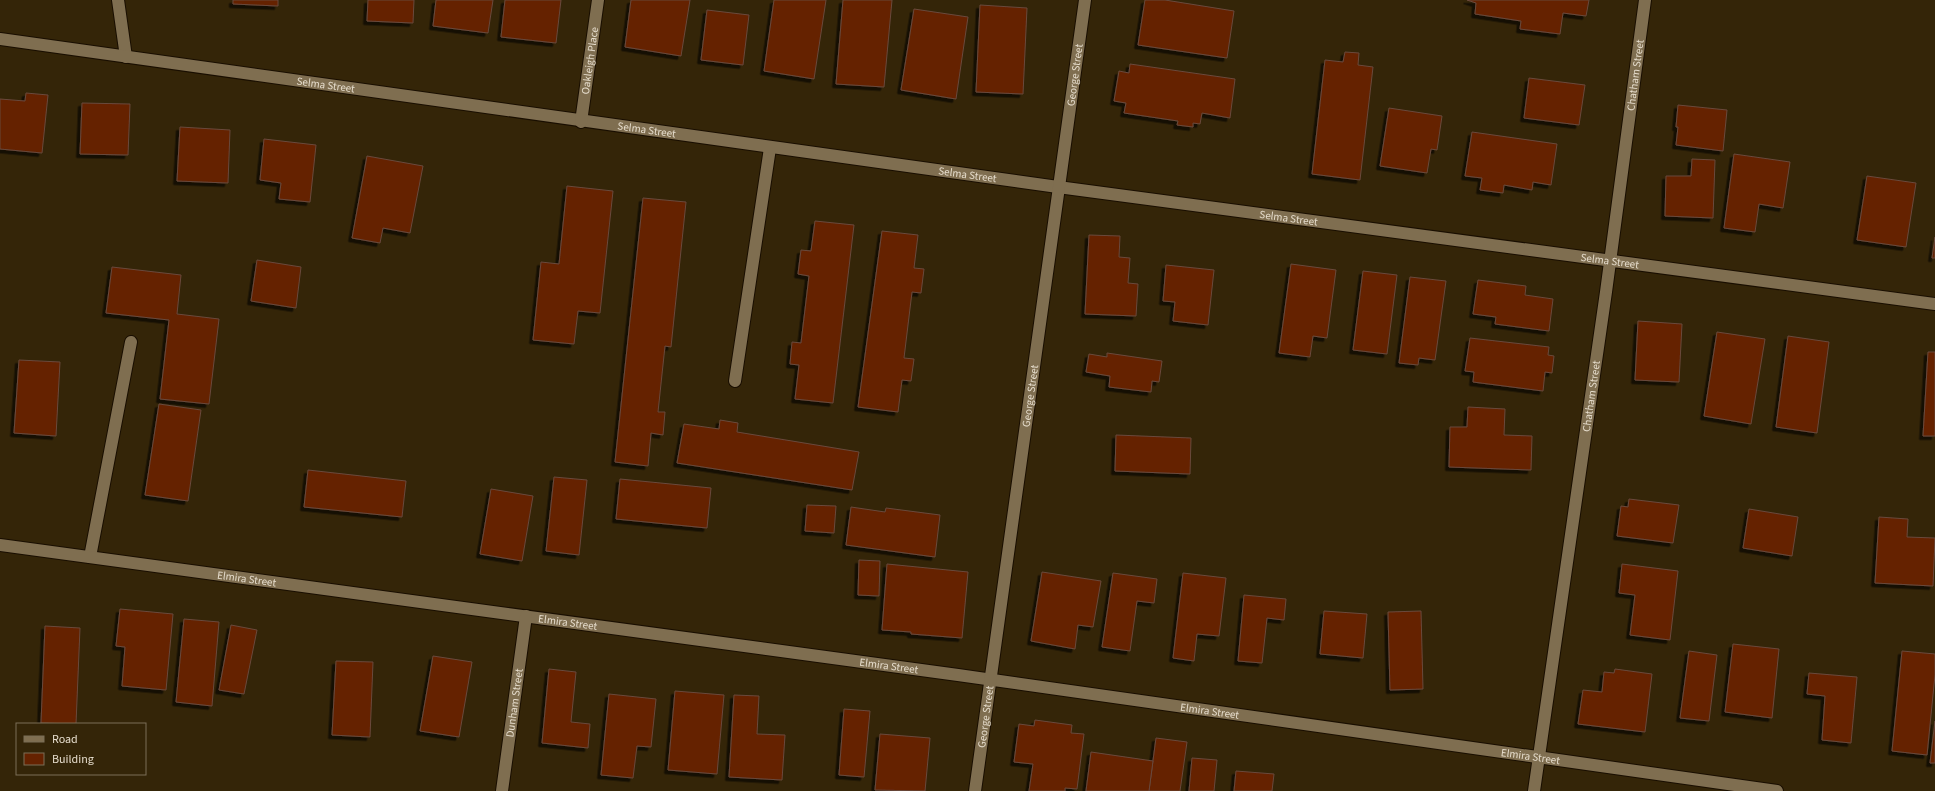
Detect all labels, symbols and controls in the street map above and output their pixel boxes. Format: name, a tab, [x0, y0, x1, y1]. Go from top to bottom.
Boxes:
street label: Oakleigh Place	[578, 25, 602, 95]
street label: Chatham Street	[1623, 38, 1648, 112]
street label: George Street	[1063, 43, 1087, 107]
street label: Selma Street	[296, 74, 356, 97]
street label: Selma Street	[617, 118, 677, 141]
street label: Selma Street	[937, 163, 998, 186]
street label: Selma Street	[1259, 207, 1319, 230]
street label: Selma Street	[1580, 250, 1640, 272]
street label: Chatham Street	[1579, 359, 1604, 433]
street label: George Street	[1019, 364, 1042, 428]
street label: Elmira Street	[216, 568, 277, 590]
street label: Elmira Street	[537, 611, 598, 634]
street label: Elmira Street	[858, 655, 919, 678]
street label: Dunham Street	[502, 667, 527, 738]
street label: George Street	[974, 684, 998, 749]
street label: Elmira Street	[1179, 700, 1240, 723]
legend	[16, 723, 146, 775]
text: Road	[52, 731, 78, 748]
street label: Elmira Street	[1500, 745, 1561, 768]
text: Building	[52, 751, 94, 768]

